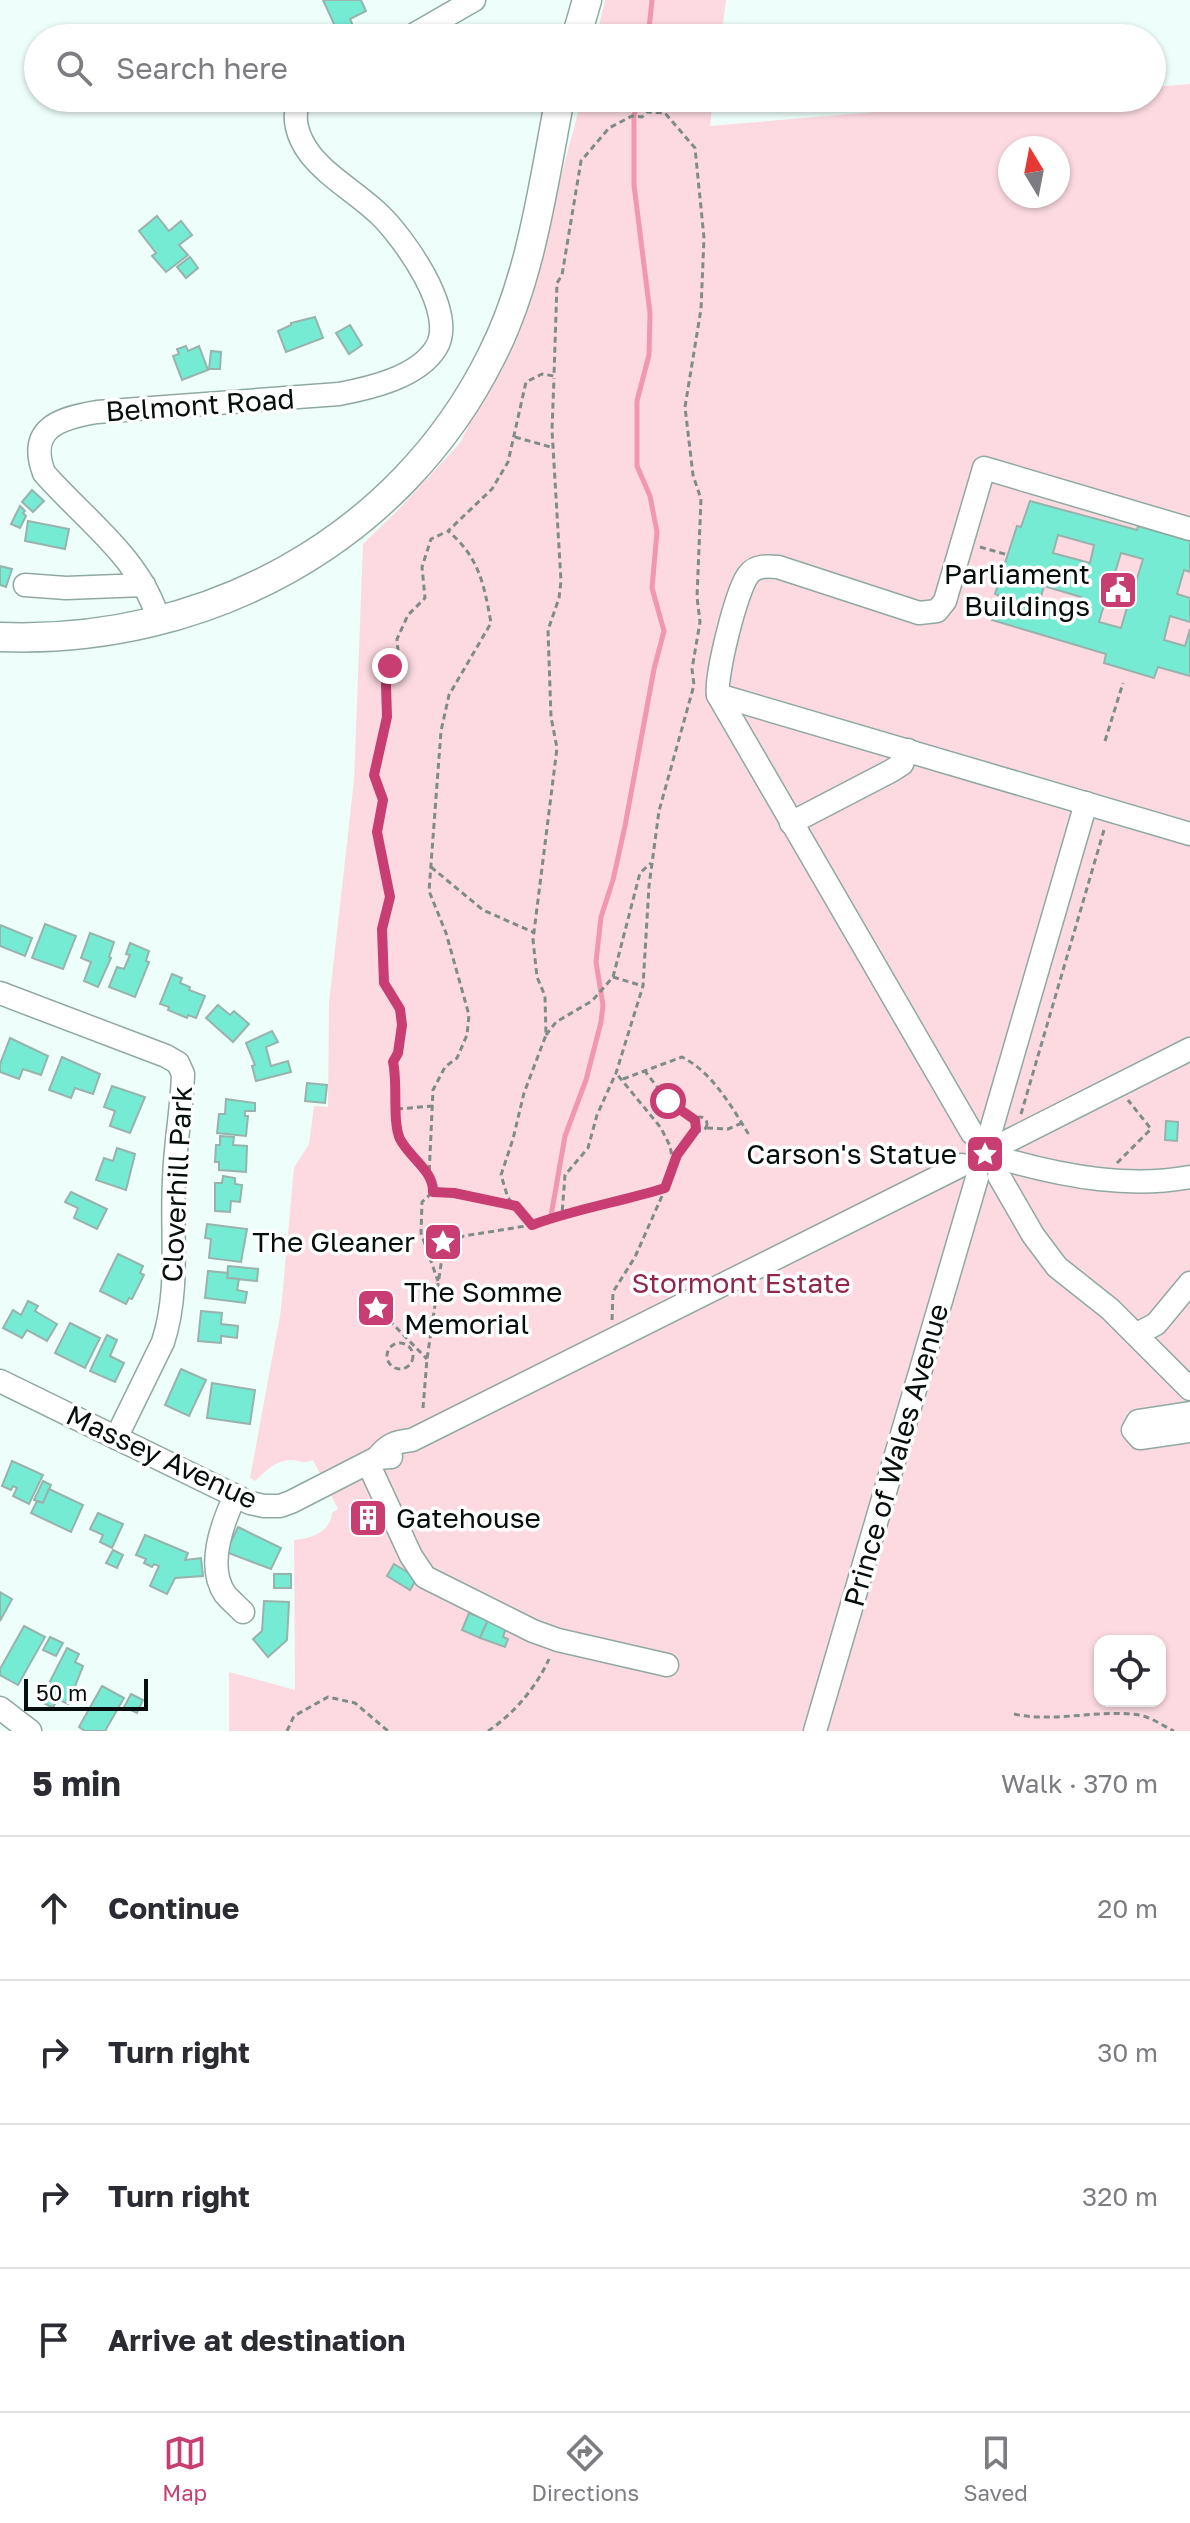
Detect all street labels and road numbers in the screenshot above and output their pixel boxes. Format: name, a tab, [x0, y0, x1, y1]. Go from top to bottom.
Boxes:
street label: Belmont Road	[104, 381, 296, 428]
street label: Cloverhill Park	[155, 1085, 198, 1283]
street label: Prince of Wales Avenue	[836, 1300, 955, 1610]
street label: Massey Avenue	[62, 1398, 263, 1515]

